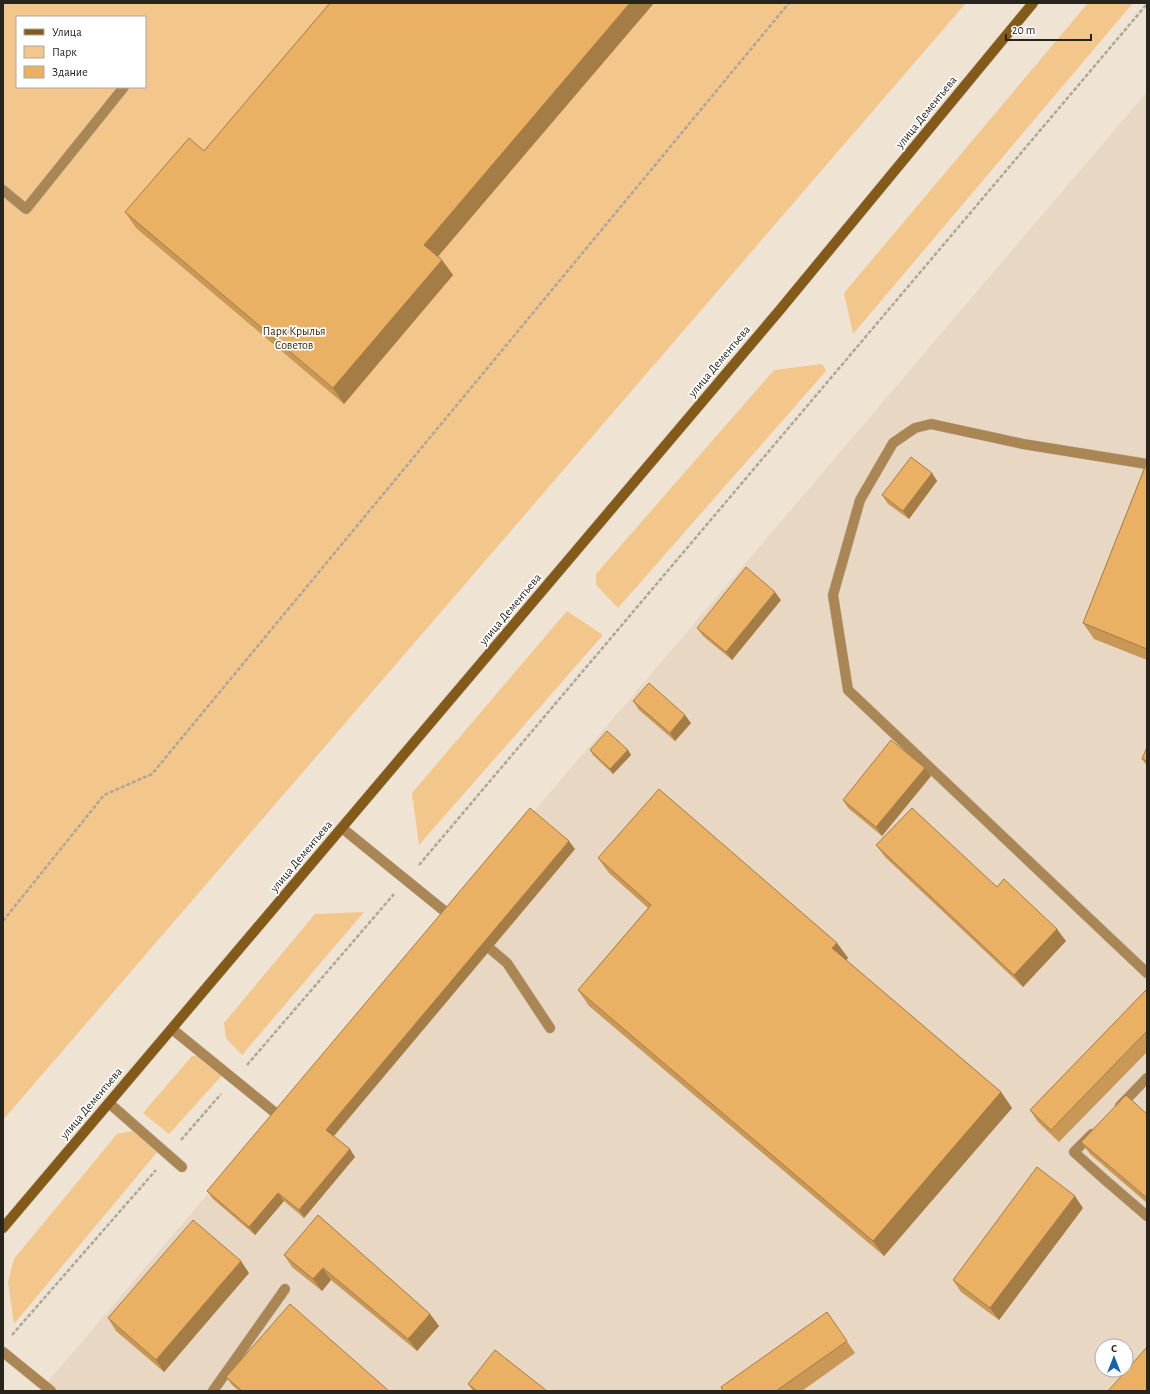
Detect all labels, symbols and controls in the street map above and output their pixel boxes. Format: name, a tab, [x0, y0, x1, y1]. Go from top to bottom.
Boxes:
legend	[16, 16, 146, 88]
scale bar	[1006, 16, 1091, 42]
text: 20 m	[1012, 24, 1035, 36]
text: Улица	[52, 26, 82, 38]
text: Парк	[52, 46, 77, 58]
text: Здание	[52, 66, 88, 78]
street label: улица Дементьева	[893, 73, 960, 152]
street label: улица Дементьева	[685, 323, 753, 400]
park label: Парк Крылья Советов	[263, 325, 325, 351]
street label: улица Дементьева	[476, 571, 544, 648]
street label: улица Дементьева	[267, 818, 335, 895]
street label: улица Дементьева	[57, 1065, 125, 1142]
north arrow	[1094, 1338, 1134, 1378]
text: С	[1111, 1343, 1117, 1354]

